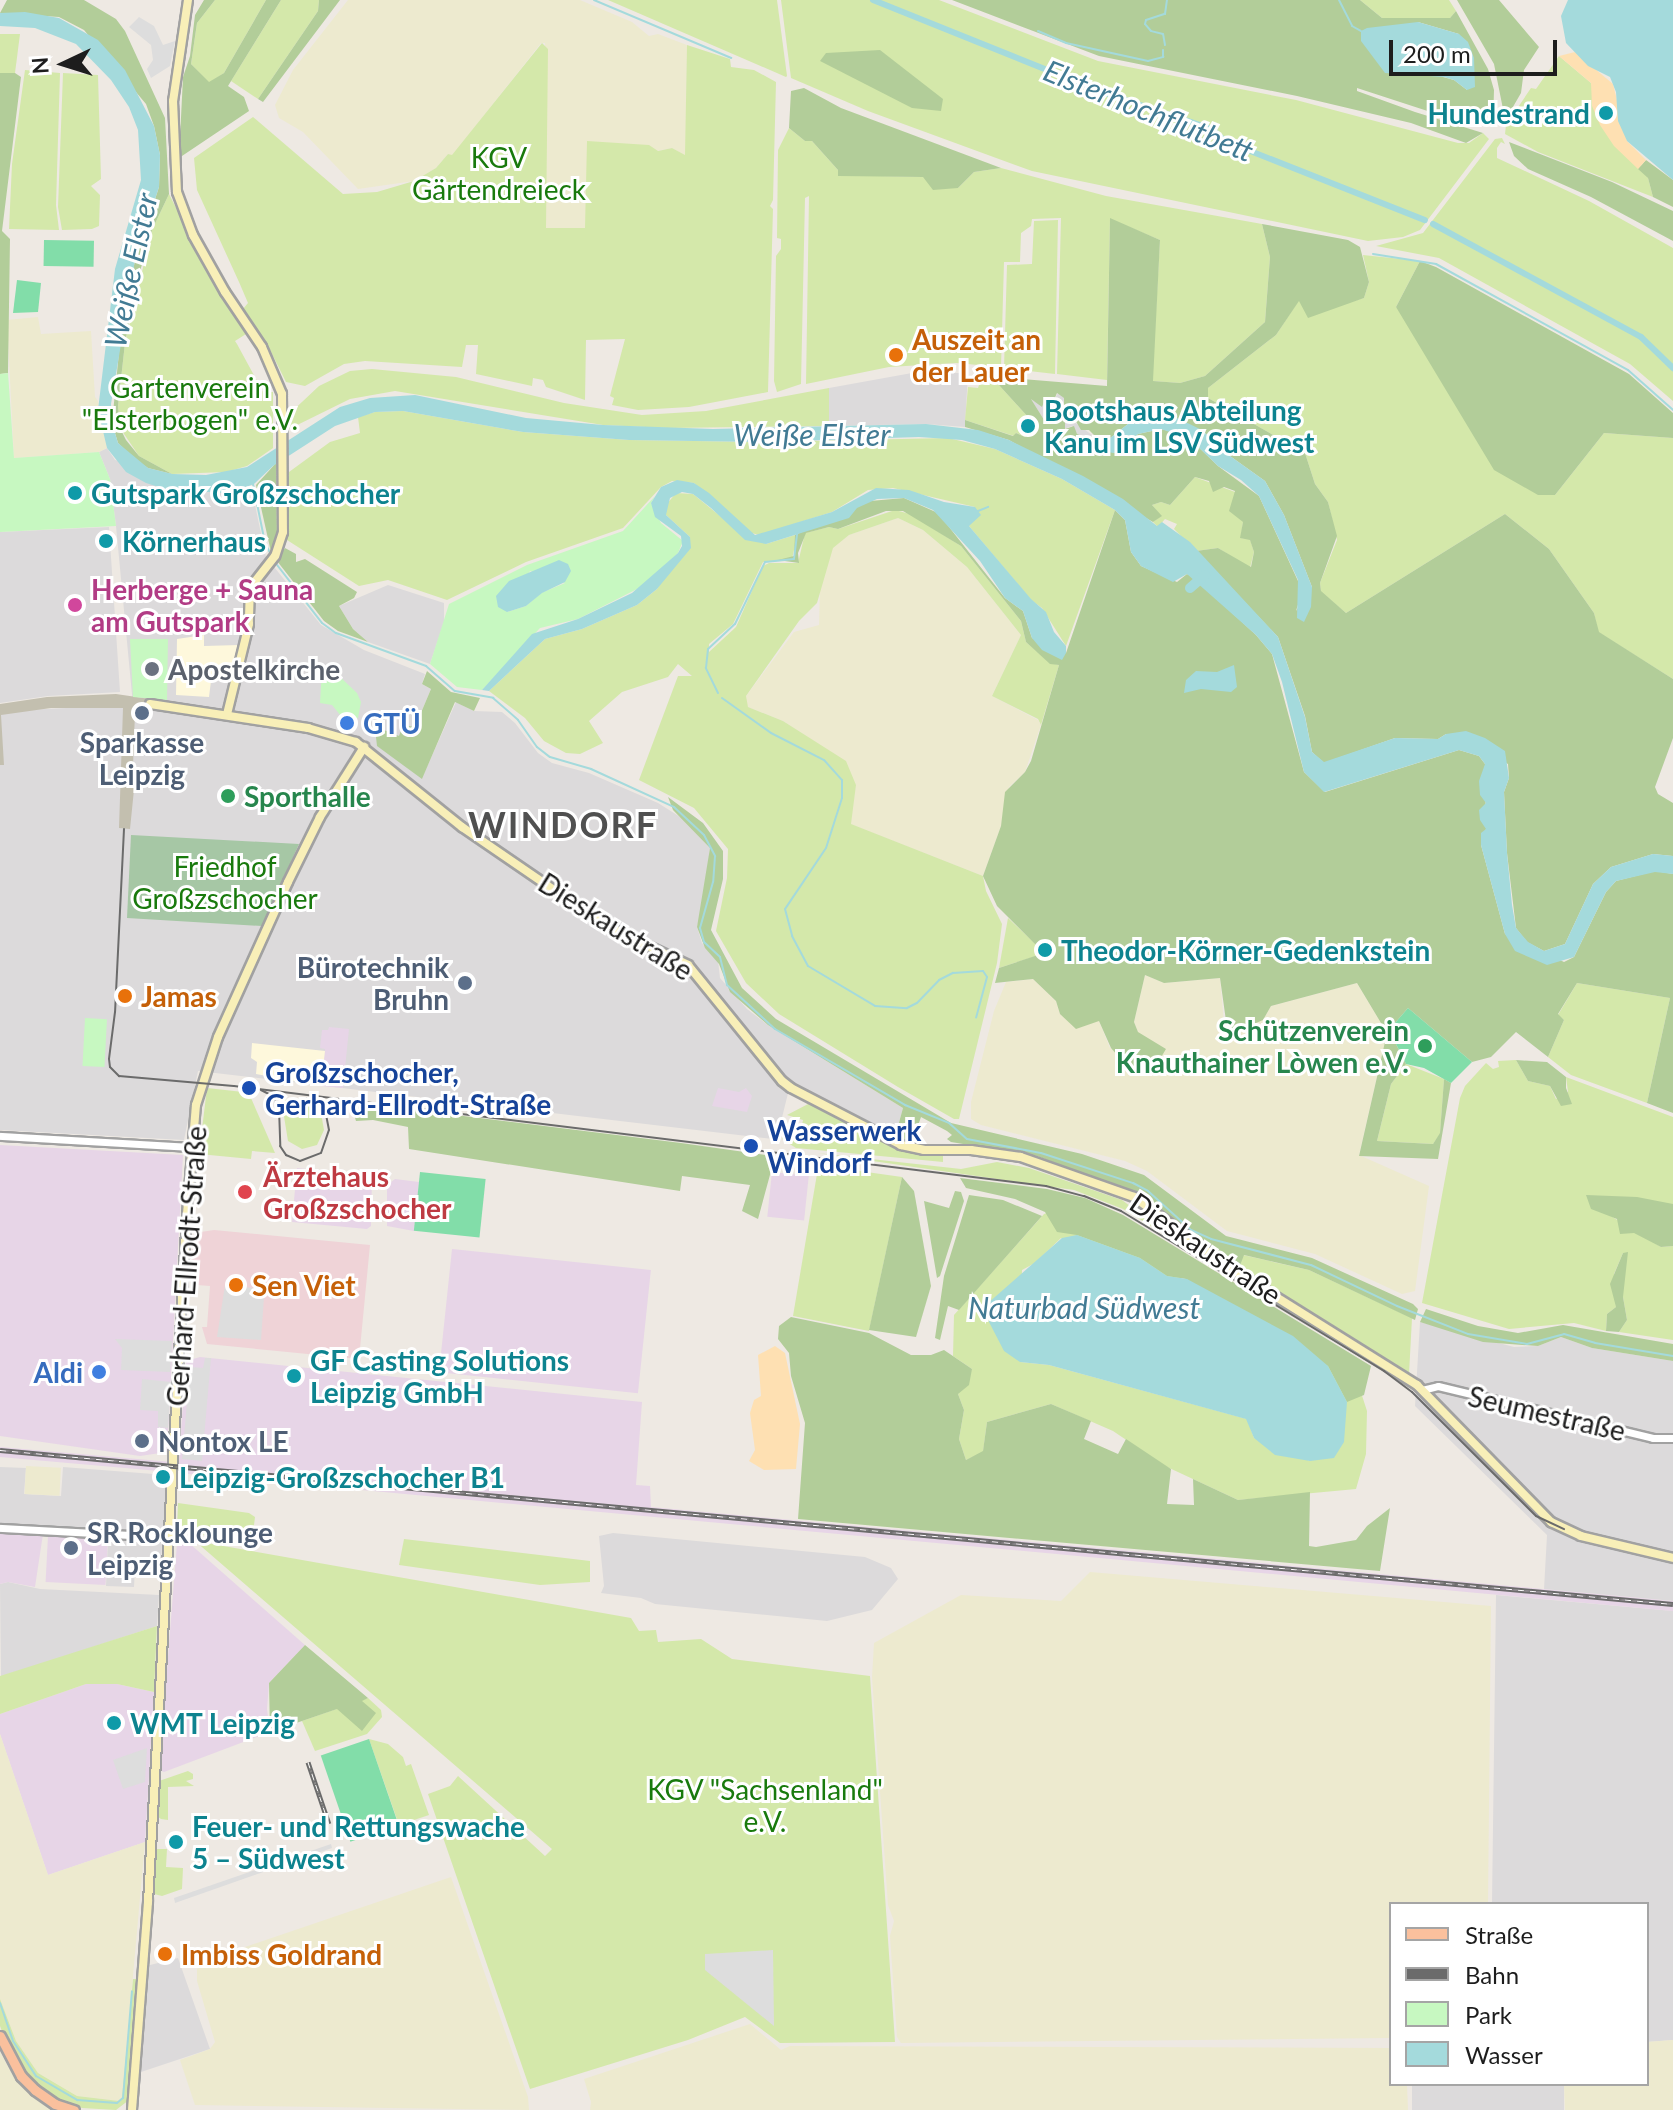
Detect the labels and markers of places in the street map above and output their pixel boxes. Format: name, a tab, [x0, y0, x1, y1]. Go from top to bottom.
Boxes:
place label: Hundestrand	[1427, 96, 1590, 130]
marker: Hundestrand	[1597, 104, 1615, 122]
place label: Auszeit an der Lauer	[912, 322, 1041, 388]
marker: Auszeit an der Lauer	[887, 346, 905, 364]
place label: Bootshaus Abteilung Kanu im LSV Südwest	[1044, 393, 1316, 459]
marker: Bootshaus Abteilung Kanu im LSV Südwest	[1019, 417, 1037, 435]
place label: Gutspark Großzschocher	[91, 476, 400, 510]
marker: Gutspark Großzschocher	[66, 484, 84, 502]
place label: Körnerhaus	[122, 524, 266, 558]
marker: Körnerhaus	[97, 532, 115, 550]
place label: Herberge + Sauna am Gutspark	[91, 572, 313, 638]
marker: Herberge + Sauna am Gutspark	[66, 596, 84, 614]
place label: Apostelkirche	[168, 652, 340, 686]
marker: Apostelkirche	[143, 660, 161, 678]
marker: Sparkasse Leipzig	[133, 704, 151, 722]
place label: GTÜ	[363, 706, 421, 740]
marker: GTÜ	[338, 714, 356, 732]
place label: Sparkasse Leipzig	[80, 725, 204, 791]
place label: Sporthalle	[244, 779, 371, 813]
marker: Sporthalle	[219, 787, 237, 805]
place label: Theodor-Körner-Gedenkstein	[1061, 933, 1430, 967]
marker: Theodor-Körner-Gedenkstein	[1036, 941, 1054, 959]
place label: Bürotechnik Bruhn	[297, 950, 449, 1016]
marker: Bürotechnik Bruhn	[456, 974, 474, 992]
place label: Jamas	[141, 979, 217, 1013]
marker: Jamas	[116, 987, 134, 1005]
place label: Schützenverein Knauthainer Lòwen e.V.	[1115, 1013, 1409, 1079]
marker: Schützenverein Knauthainer Lòwen e.V.	[1416, 1037, 1434, 1055]
place label: Großzschocher, Gerhard-Ellrodt-Straße	[265, 1055, 551, 1121]
marker: Großzschocher, Gerhard-Ellrodt-Straße	[240, 1079, 258, 1097]
place label: Wasserwerk Windorf	[767, 1113, 922, 1179]
marker: Wasserwerk Windorf	[742, 1137, 760, 1155]
place label: Ärztehaus Großzschocher	[263, 1159, 451, 1225]
marker: Ärztehaus Großzschocher	[234, 1181, 256, 1203]
place label: Sen Viet	[252, 1268, 357, 1302]
marker: Sen Viet	[227, 1276, 245, 1294]
place label: GF Casting Solutions Leipzig GmbH	[310, 1343, 570, 1409]
place label: Aldi	[34, 1355, 83, 1389]
marker: Aldi	[90, 1363, 108, 1381]
marker: GF Casting Solutions Leipzig GmbH	[285, 1367, 303, 1385]
place label: Nontox LE	[158, 1424, 289, 1458]
marker: Nontox LE	[133, 1432, 151, 1450]
place label: Leipzig-Großzschocher B1	[179, 1460, 506, 1494]
marker: Leipzig-Großzschocher B1	[154, 1468, 172, 1486]
place label: SR Rocklounge Leipzig	[87, 1515, 273, 1581]
marker: SR Rocklounge Leipzig	[62, 1539, 80, 1557]
place label: WMT Leipzig	[130, 1706, 296, 1740]
marker: WMT Leipzig	[105, 1714, 123, 1732]
place label: Feuer- und Rettungswache 5 – Südwest	[192, 1809, 525, 1875]
marker: Feuer- und Rettungswache 5 – Südwest	[167, 1833, 185, 1851]
place label: Imbiss Goldrand	[181, 1937, 382, 1971]
marker: Imbiss Goldrand	[156, 1945, 174, 1963]

